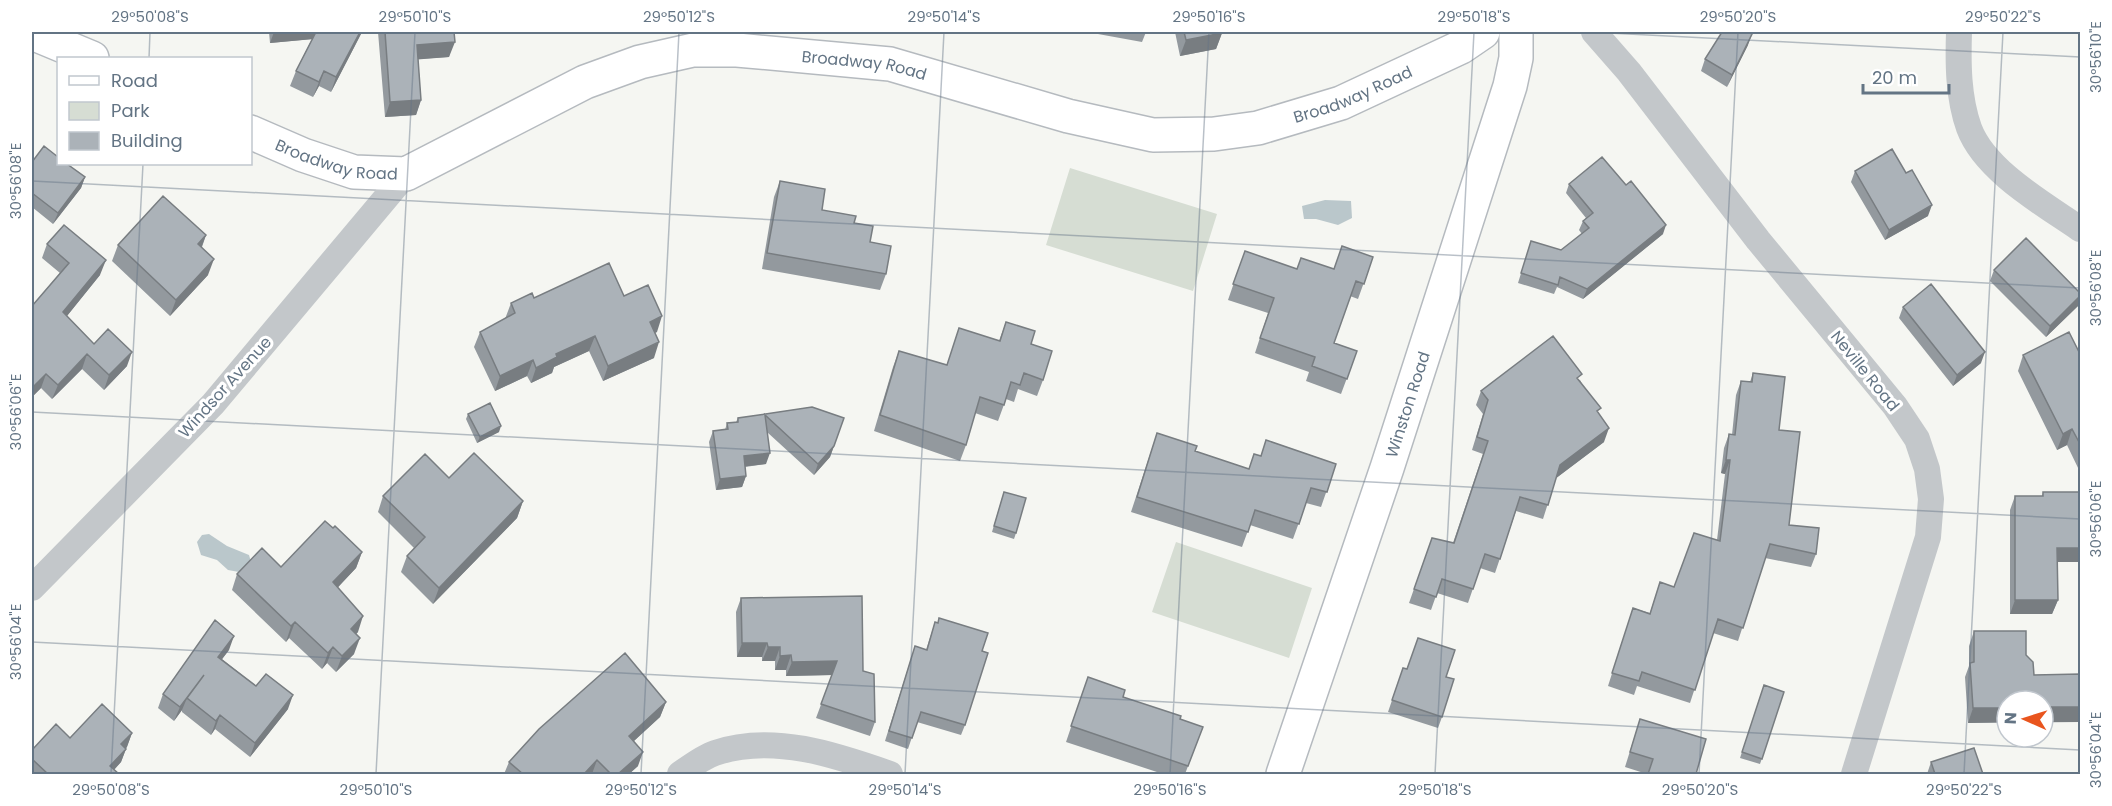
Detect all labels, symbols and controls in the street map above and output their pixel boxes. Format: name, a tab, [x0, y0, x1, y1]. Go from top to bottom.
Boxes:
text: 29°50'08"S	[111, 6, 189, 27]
text: 29°50'10"S	[379, 6, 451, 27]
text: 29°50'12"S	[643, 6, 715, 27]
text: 29°50'14"S	[908, 6, 980, 27]
text: 29°50'16"S	[1173, 6, 1245, 27]
text: 29°50'18"S	[1438, 6, 1510, 27]
text: 29°50'20"S	[1700, 6, 1776, 27]
text: 29°50'22"S	[1965, 6, 2041, 27]
text: 30°56'10"E	[2085, 21, 2106, 93]
street label: Broadway Road	[801, 44, 930, 86]
legend	[57, 57, 252, 165]
scale bar	[1863, 57, 1948, 95]
street label: Broadway Road	[1291, 60, 1416, 128]
text: 20 m	[1872, 65, 1917, 90]
text: Road	[111, 68, 158, 93]
text: Park	[111, 98, 150, 123]
text: Building	[111, 128, 183, 153]
street label: Broadway Road	[272, 133, 398, 185]
text: 30°56'08"E	[5, 143, 26, 219]
text: 30°56'08"E	[2085, 250, 2106, 326]
street label: Neville Road	[1825, 326, 1905, 416]
street label: Windsor Avenue	[173, 331, 277, 443]
street label: Winston Road	[1380, 348, 1435, 460]
text: 30°56'06"E	[5, 374, 26, 450]
text: 30°56'06"E	[2085, 481, 2106, 557]
text: 30°56'04"E	[5, 604, 26, 680]
north arrow	[1995, 689, 2055, 749]
text: N	[1999, 712, 2022, 725]
text: 30°56'04"E	[2085, 712, 2106, 788]
text: 29°50'08"S	[72, 779, 150, 800]
text: 29°50'10"S	[340, 779, 412, 800]
text: 29°50'12"S	[605, 779, 677, 800]
text: 29°50'14"S	[869, 779, 941, 800]
text: 29°50'16"S	[1134, 779, 1206, 800]
text: 29°50'18"S	[1399, 779, 1471, 800]
text: 29°50'20"S	[1662, 779, 1738, 800]
text: 29°50'22"S	[1926, 779, 2002, 800]

